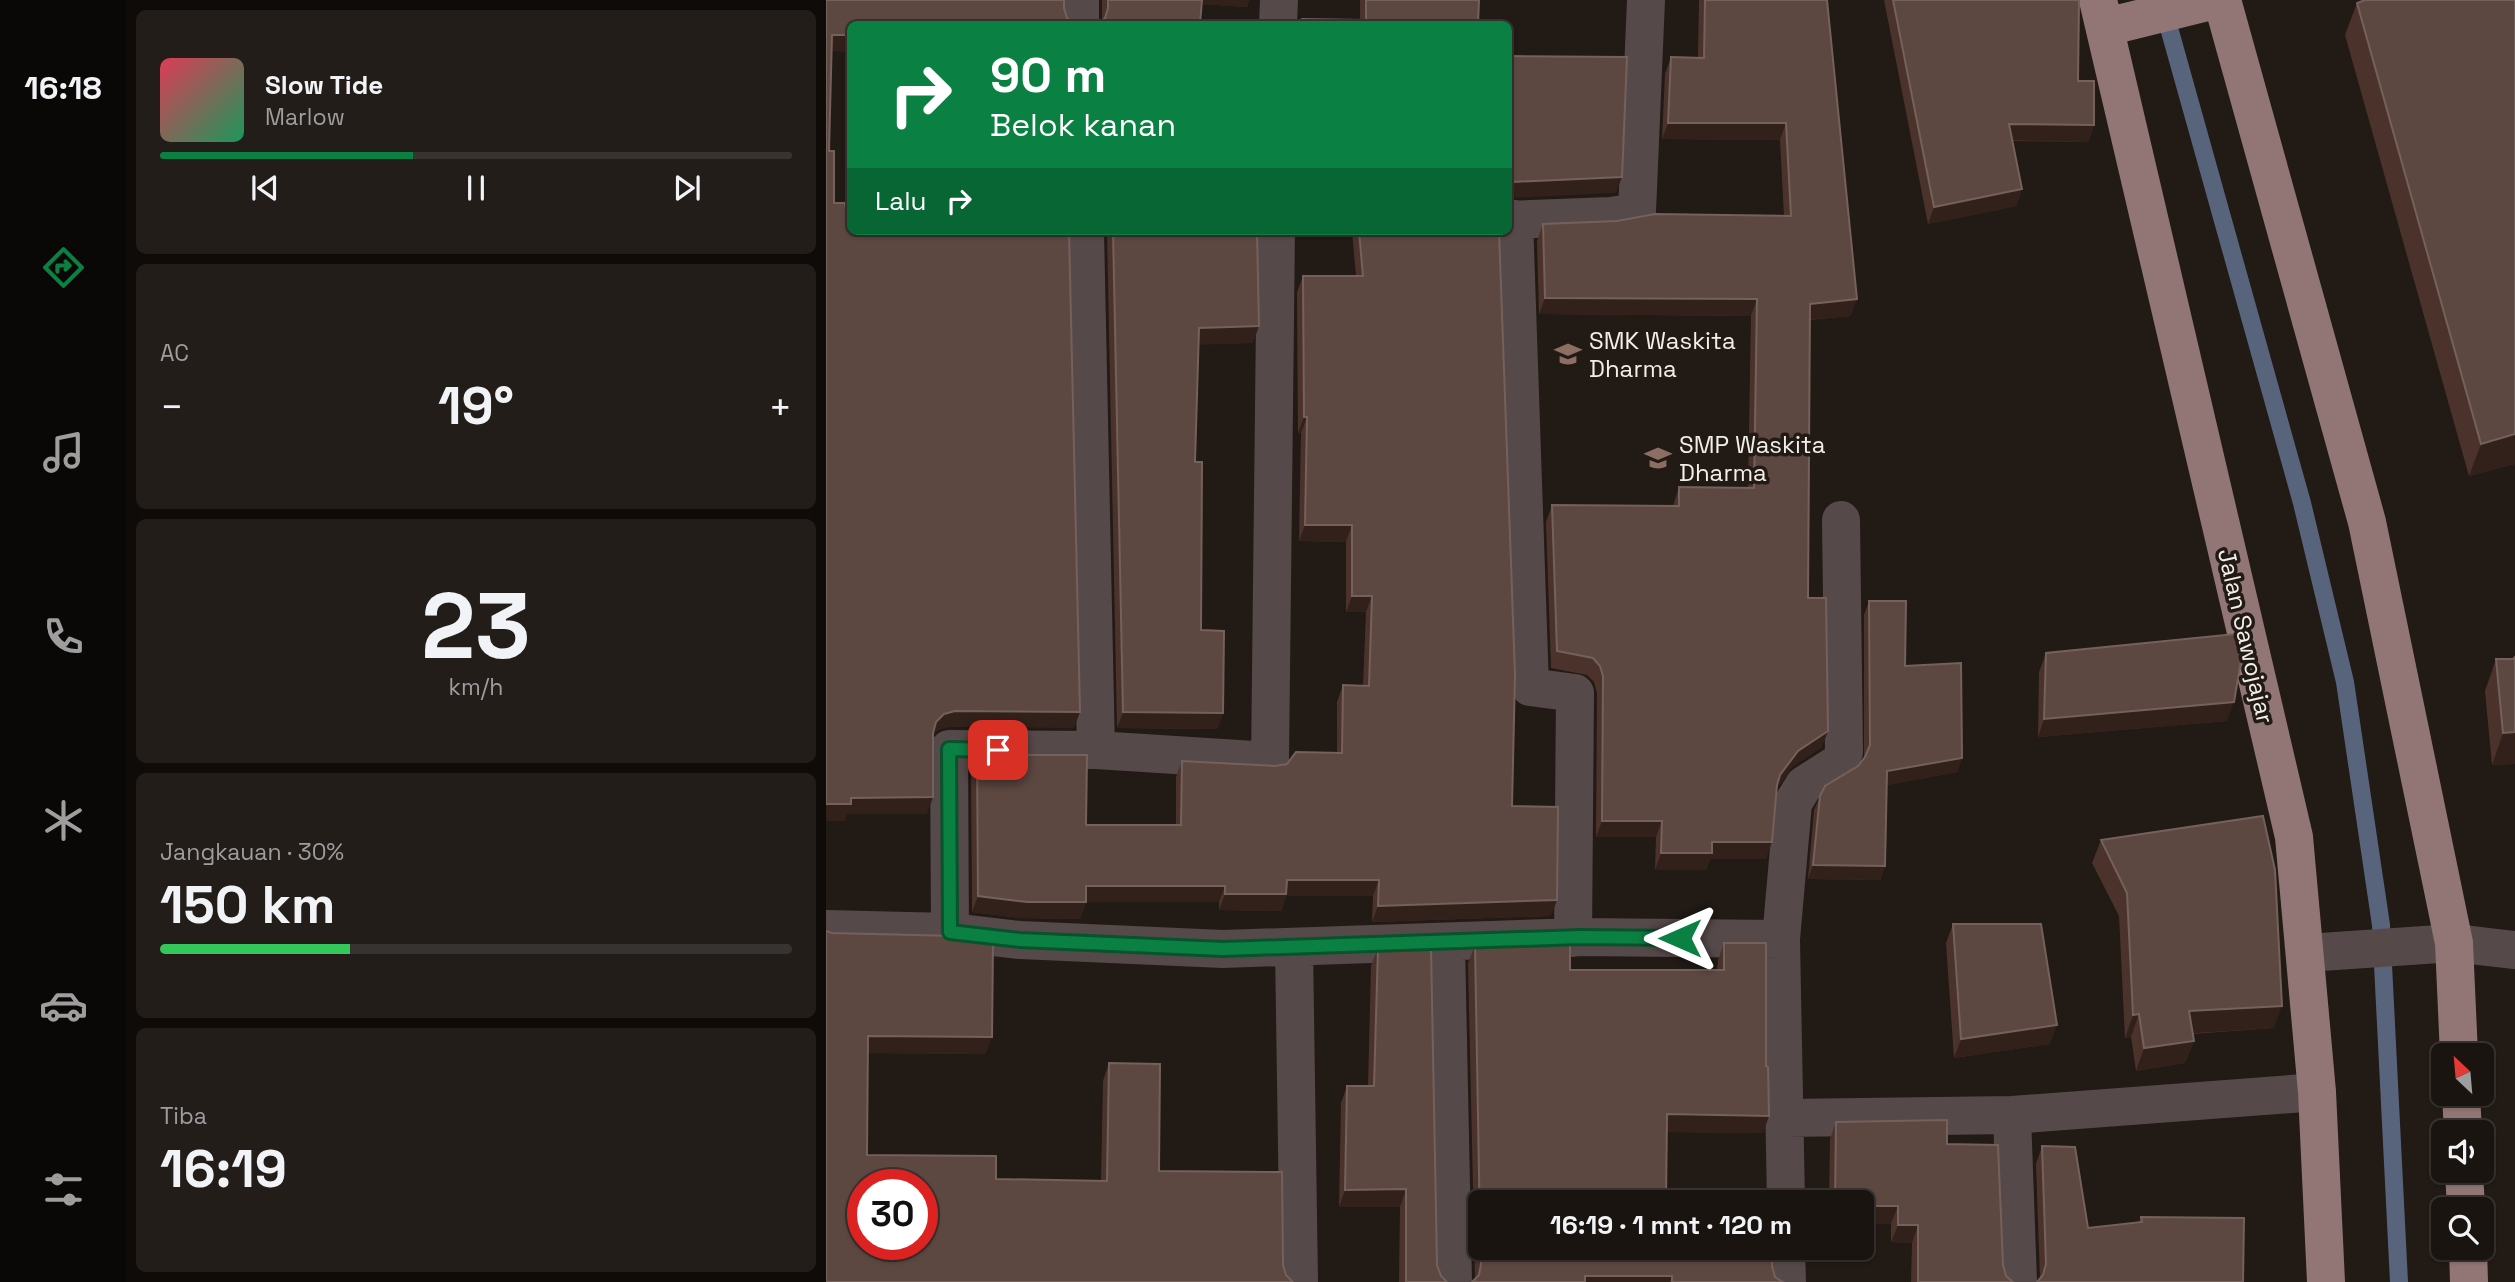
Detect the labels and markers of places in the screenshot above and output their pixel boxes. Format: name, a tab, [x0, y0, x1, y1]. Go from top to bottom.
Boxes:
place label: SMK Waskita Dharma	[1589, 325, 1736, 384]
school or university icon: SMK Waskita Dharma	[1553, 339, 1583, 369]
place label: SMP Waskita Dharma	[1679, 429, 1826, 488]
school or university icon: SMP Waskita Dharma	[1643, 443, 1673, 473]
pin	[968, 720, 1028, 780]

